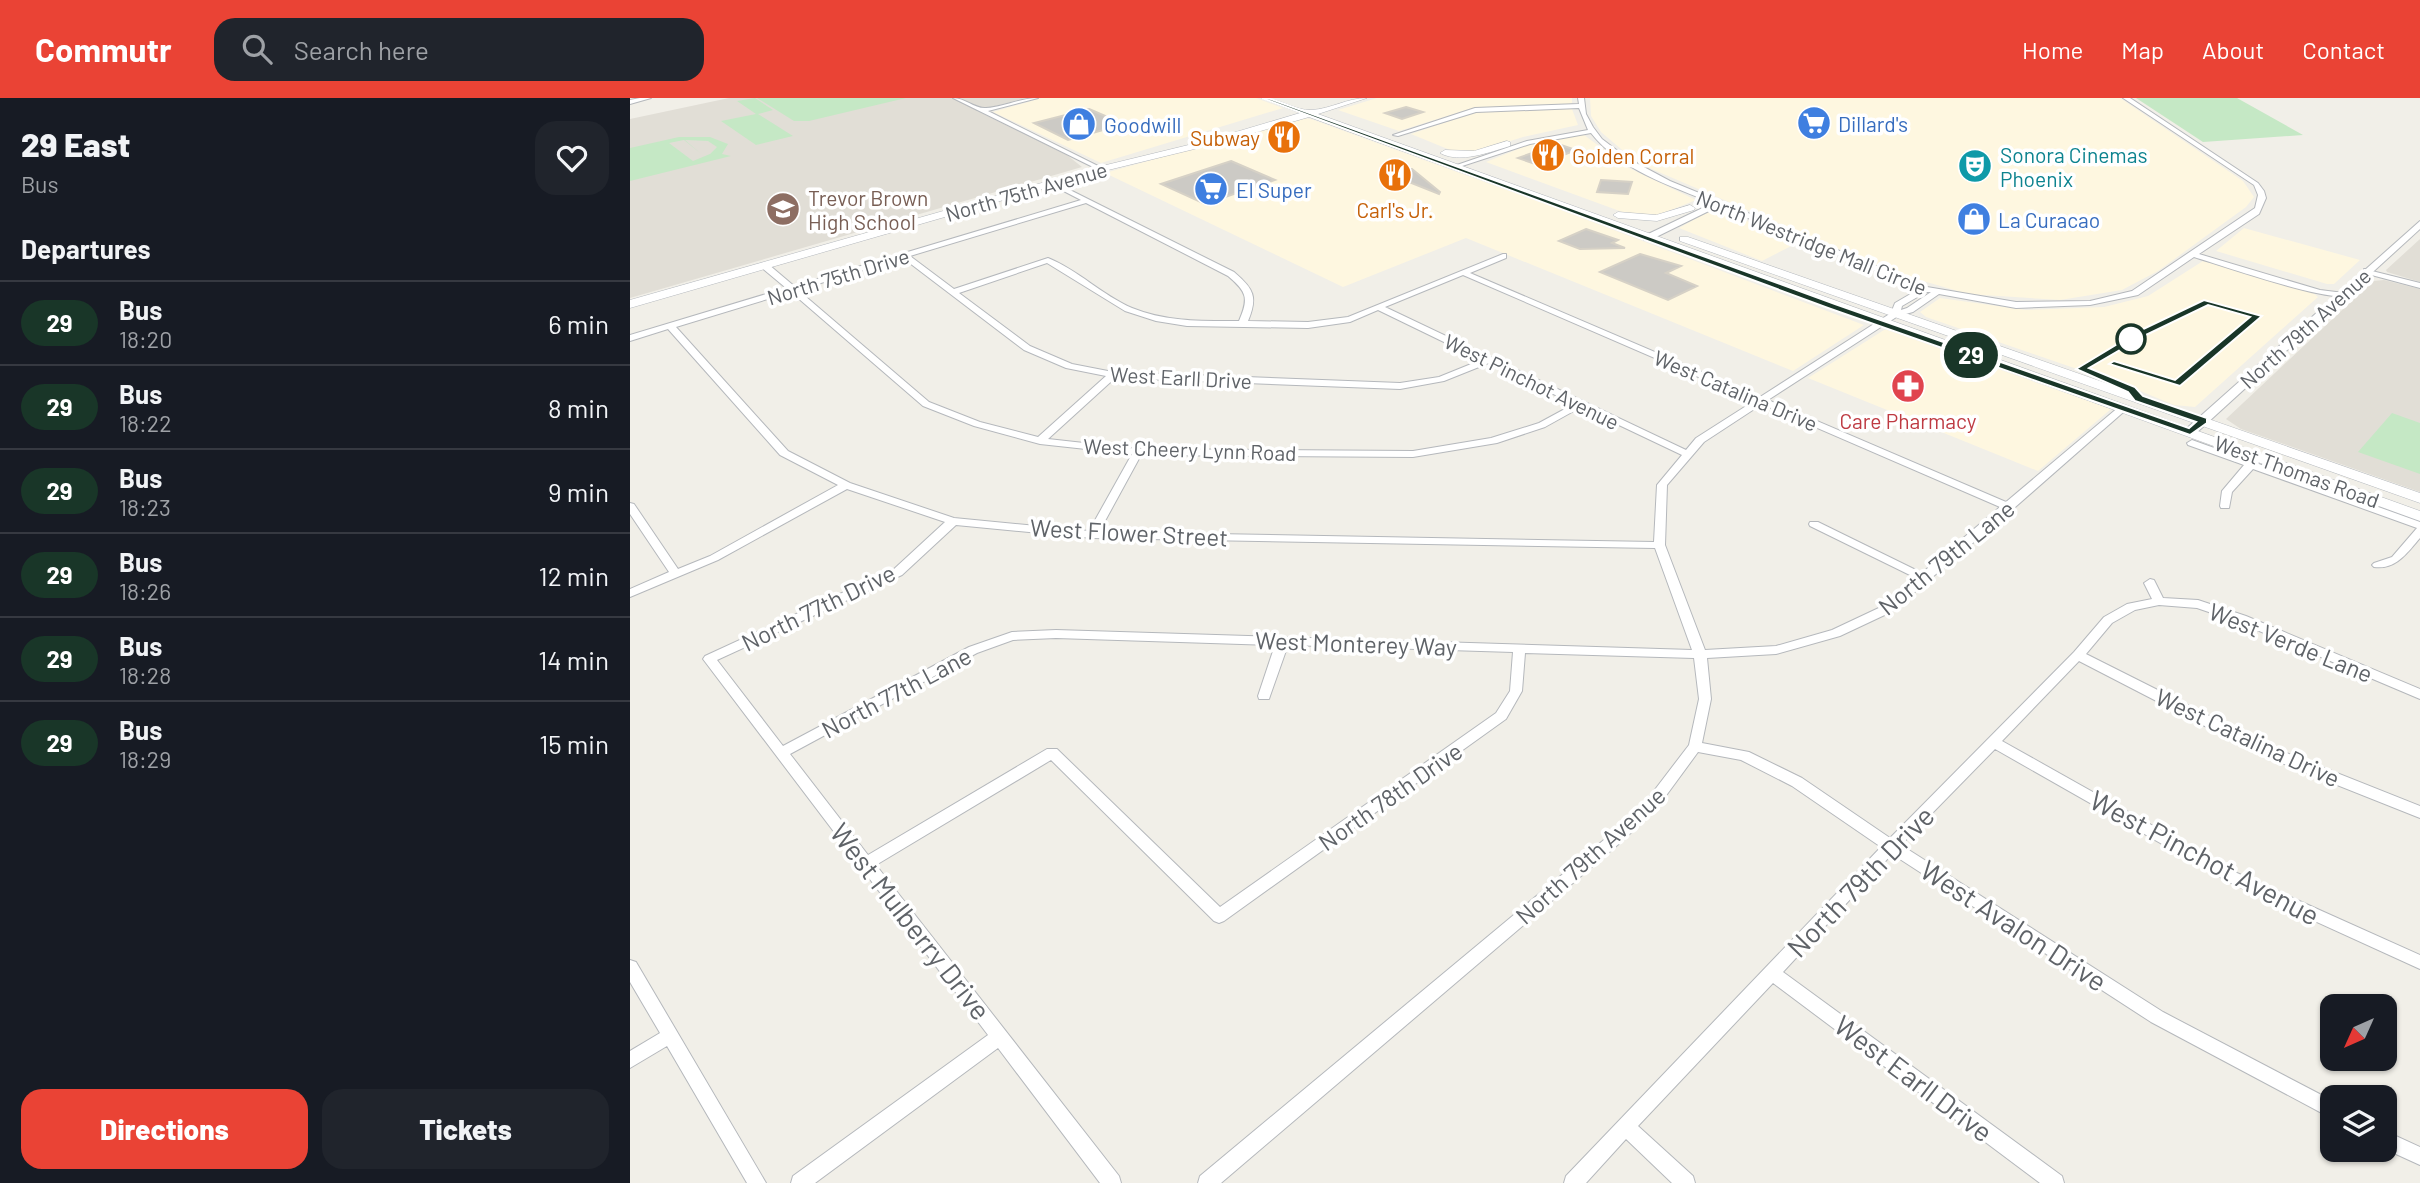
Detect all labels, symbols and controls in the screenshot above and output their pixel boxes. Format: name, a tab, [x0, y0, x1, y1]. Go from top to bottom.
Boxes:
search box	[214, 18, 704, 81]
text: Commutr	[35, 29, 172, 69]
icon: search	[238, 30, 276, 68]
text: Search here	[294, 34, 429, 65]
text: Home	[2022, 35, 2083, 64]
text: Map	[2121, 35, 2164, 64]
text: About	[2202, 35, 2264, 64]
text: Contact	[2302, 35, 2385, 64]
supermarket icon: Dillard's	[1795, 104, 1833, 142]
shop icon: Goodwill	[1060, 105, 1098, 143]
place label: Dillard's	[1838, 111, 1908, 136]
place label: Goodwill	[1104, 112, 1181, 137]
restaurant icon: Subway	[1265, 118, 1303, 156]
button: heart	[535, 121, 609, 195]
text: 29 East	[21, 124, 130, 164]
place label: Subway	[1190, 125, 1260, 150]
restaurant icon: Golden Corral	[1529, 136, 1567, 174]
place label: Sonora Cinemas Phoenix	[2000, 142, 2148, 191]
place label: Golden Corral	[1572, 143, 1694, 168]
theatre icon: Sonora Cinemas Phoenix	[1956, 147, 1994, 185]
street label: North 75th Avenue	[942, 156, 1110, 226]
restaurant icon: Carl's Jr.	[1376, 156, 1414, 194]
text: Bus	[21, 170, 59, 198]
supermarket icon: El Super	[1192, 170, 1230, 208]
place label: El Super	[1236, 177, 1312, 202]
street label: North Westridge Mall Circle	[1693, 184, 1931, 300]
place label: Trevor Brown High School	[808, 185, 928, 234]
school or university icon: Trevor Brown High School	[764, 190, 802, 228]
place label: Carl's Jr.	[1356, 197, 1434, 222]
shop icon: La Curacao	[1955, 200, 1993, 238]
place label: La Curacao	[1998, 207, 2100, 232]
text: Departures	[21, 233, 151, 264]
street label: North 75th Drive	[764, 242, 912, 310]
street label: North 79th Avenue	[2234, 263, 2376, 393]
text: Bus	[119, 294, 162, 325]
text: 29	[46, 308, 73, 337]
text: 6 min	[548, 308, 609, 339]
unlabelled marker	[2116, 324, 2146, 354]
text: 18:20	[119, 325, 172, 353]
street label: West Pinchot Avenue	[1441, 328, 1623, 434]
line badge: 29	[1940, 332, 2002, 378]
text: 29	[1958, 340, 1984, 369]
street label: West Catalina Drive	[1650, 344, 1822, 436]
street label: West Earll Drive	[1109, 361, 1253, 393]
pharmacy icon: Care Pharmacy	[1889, 367, 1927, 405]
text: Bus	[119, 378, 162, 409]
text: 29	[46, 392, 73, 421]
text: 8 min	[548, 392, 609, 423]
place label: Care Pharmacy	[1840, 408, 1977, 433]
text: 18:22	[119, 409, 172, 437]
street label: West Thomas Road	[2211, 430, 2383, 512]
street label: West Cheery Lynn Road	[1083, 433, 1297, 465]
text: Bus	[119, 462, 162, 493]
text: 29	[46, 476, 73, 505]
text: 9 min	[548, 476, 609, 507]
text: 18:23	[119, 493, 171, 521]
street label: North 79th Lane	[1872, 493, 2020, 621]
street label: West Flower Street	[1029, 512, 1229, 552]
text: Bus	[119, 546, 162, 577]
street label: North 77th Drive	[736, 557, 900, 657]
text: 29	[46, 560, 73, 589]
text: 12 min	[539, 560, 609, 591]
text: 18:26	[119, 577, 171, 605]
street label: West Verde Lane	[2205, 596, 2377, 688]
street label: West Monterey Way	[1255, 625, 1457, 661]
text: Bus	[119, 630, 162, 661]
street label: North 77th Lane	[816, 640, 976, 744]
text: 29	[46, 644, 73, 673]
text: 14 min	[538, 644, 609, 675]
text: 18:28	[119, 661, 171, 689]
street label: West Catalina Drive	[2151, 682, 2345, 792]
text: Bus	[119, 714, 162, 745]
text: 29	[46, 728, 73, 757]
text: 15 min	[539, 728, 609, 759]
street label: North 78th Drive	[1313, 736, 1467, 856]
text: 18:29	[119, 745, 171, 773]
street label: North 79th Avenue	[1509, 780, 1671, 930]
street label: West Pinchot Avenue	[2084, 782, 2326, 932]
street label: North 79th Drive	[1779, 798, 1941, 964]
street label: West Mulberry Drive	[824, 816, 998, 1026]
street label: West Avalon Drive	[1914, 852, 2114, 998]
north arrow	[2320, 994, 2398, 1071]
map controls	[2320, 994, 2397, 1162]
street label: West Earll Drive	[1828, 1007, 2000, 1149]
button: layers	[2320, 1085, 2397, 1162]
button: Directions	[21, 1089, 308, 1169]
button: Tickets	[322, 1089, 609, 1169]

